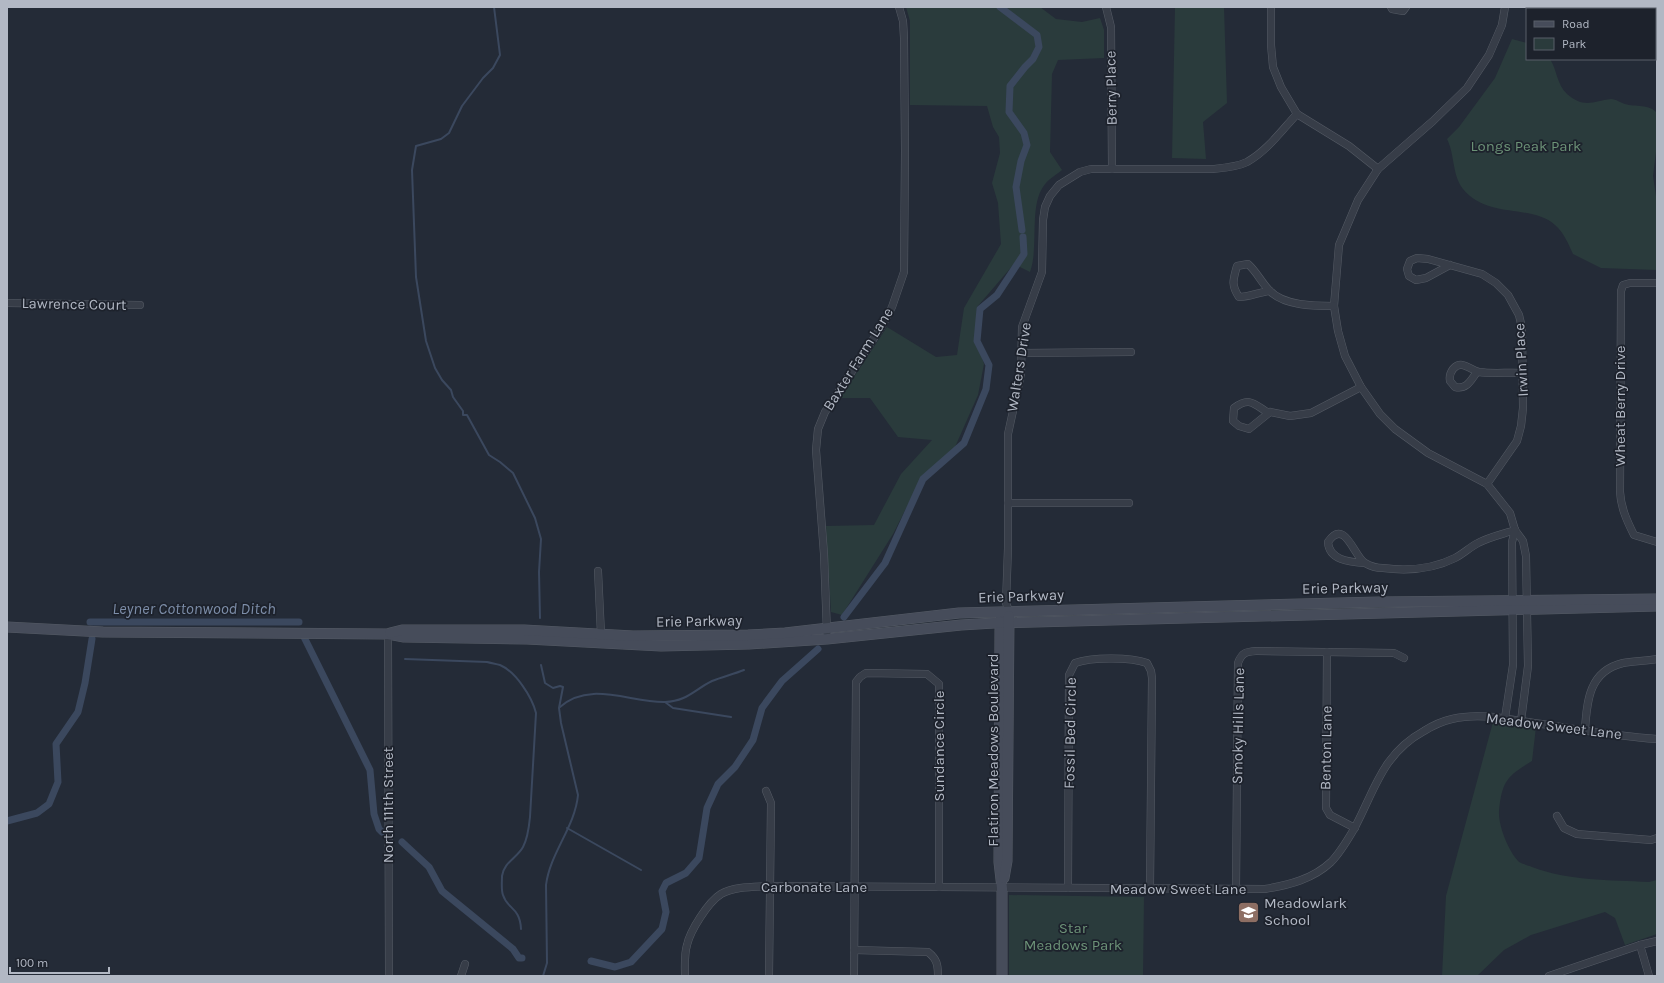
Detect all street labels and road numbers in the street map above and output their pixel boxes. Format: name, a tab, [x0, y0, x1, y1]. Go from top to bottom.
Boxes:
street label: Berry Place	[1101, 51, 1121, 125]
street label: Lawrence Court	[21, 294, 127, 314]
street label: Baxter Farm Lane	[819, 304, 897, 414]
street label: Walters Drive	[1003, 321, 1035, 413]
street label: Irwin Place	[1510, 323, 1532, 397]
street label: Wheat Berry Drive	[1611, 345, 1629, 467]
street label: Erie Parkway	[1302, 578, 1388, 598]
street label: Erie Parkway	[978, 586, 1064, 606]
street label: Erie Parkway	[656, 611, 742, 631]
street label: Flatiron Meadows Boulevard	[984, 653, 1002, 847]
street label: Smoky Hills Lane	[1228, 668, 1248, 784]
street label: Fossil Bed Circle	[1060, 677, 1080, 789]
street label: Sundance Circle	[930, 690, 948, 802]
street label: Benton Lane	[1316, 706, 1336, 790]
street label: Meadow Sweet Lane	[1485, 709, 1623, 743]
street label: North 111th Street	[379, 746, 397, 863]
street label: Carbonate Lane	[761, 878, 867, 896]
street label: Meadow Sweet Lane	[1110, 880, 1246, 898]

